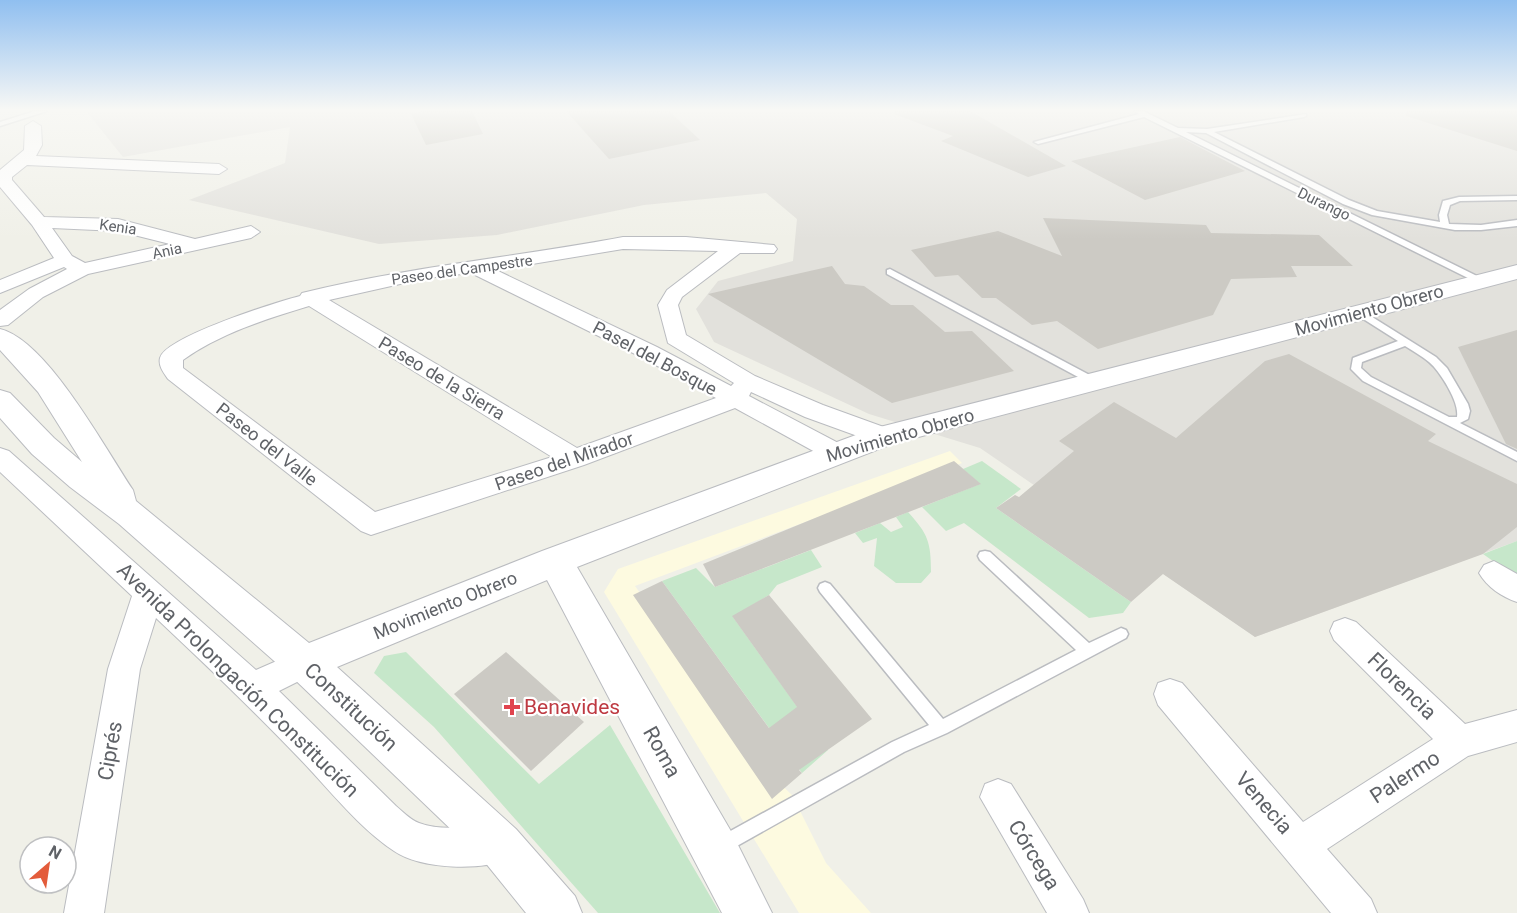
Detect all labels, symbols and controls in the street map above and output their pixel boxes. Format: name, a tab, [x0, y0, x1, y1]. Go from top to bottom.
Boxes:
street label: Durango	[1295, 184, 1353, 224]
street label: Kenia	[98, 215, 138, 239]
street label: Ania	[151, 239, 183, 263]
street label: Paseo del Campestre	[390, 251, 534, 289]
street label: Movimiento Obrero	[1292, 280, 1446, 340]
street label: Pasel del Bosque	[589, 316, 721, 400]
street label: Paseo de la Sierra	[375, 332, 509, 424]
street label: Paseo del Valle	[212, 398, 322, 490]
street label: Movimiento Obrero	[823, 404, 977, 466]
street label: Paseo del Mirador	[492, 427, 636, 495]
street label: Avenida Prolongación Constitución	[112, 557, 364, 803]
street label: Movimiento Obrero	[370, 567, 520, 643]
street label: Florencia	[1363, 648, 1441, 724]
street label: Constitución	[299, 657, 403, 757]
place label: Benavides	[524, 695, 620, 719]
marker: Benavides	[505, 700, 519, 714]
street label: Ciprés	[93, 720, 127, 782]
street label: Roma	[638, 722, 686, 782]
street label: Palermo	[1366, 746, 1444, 808]
street label: Venecia	[1231, 767, 1297, 839]
street label: Córcega	[1003, 816, 1065, 894]
north arrow	[18, 835, 78, 895]
text: N	[45, 841, 65, 863]

